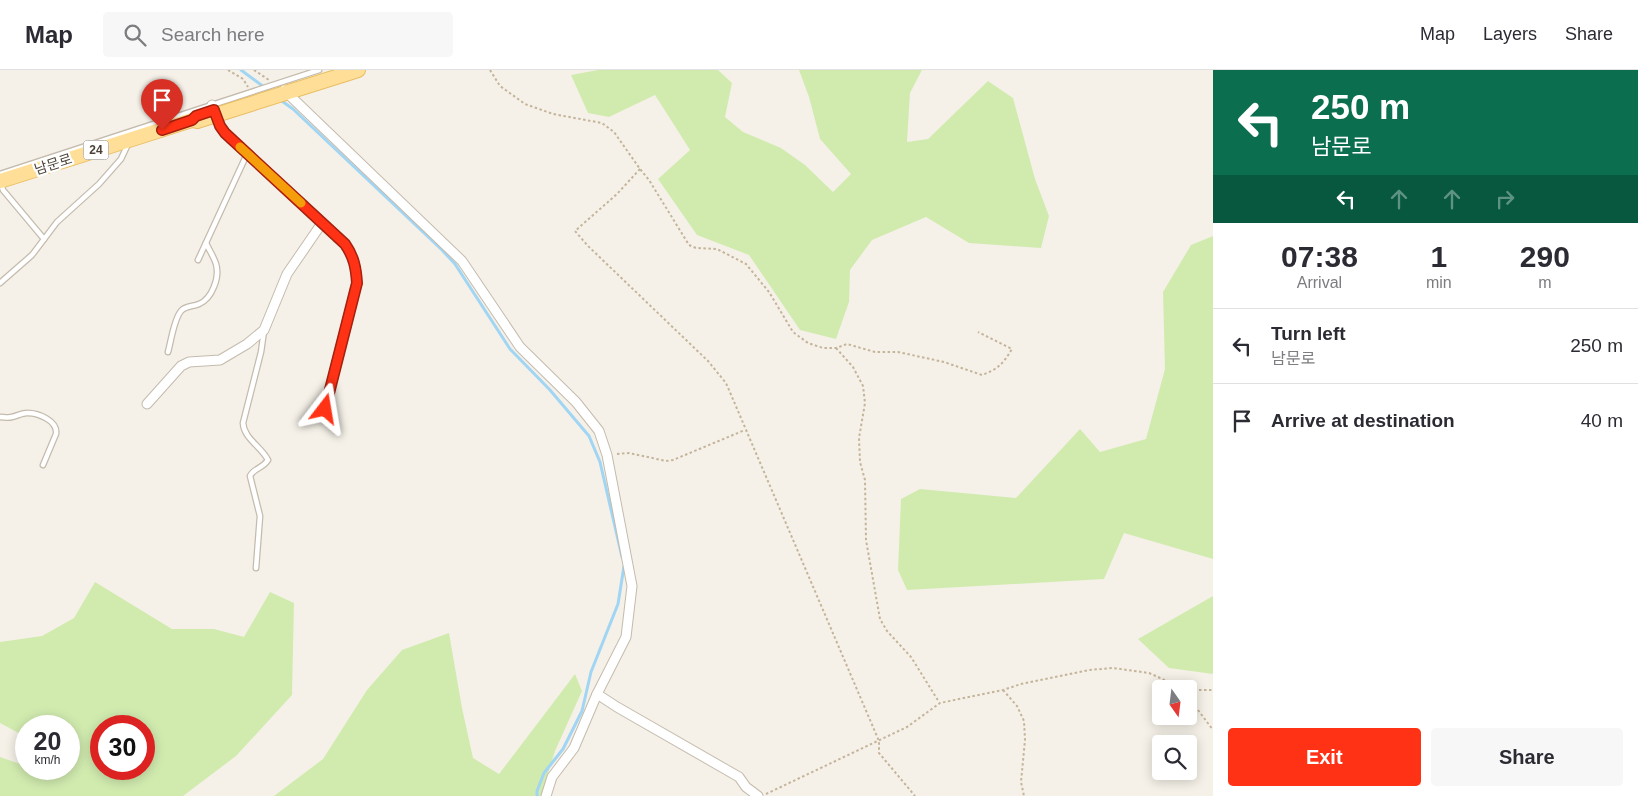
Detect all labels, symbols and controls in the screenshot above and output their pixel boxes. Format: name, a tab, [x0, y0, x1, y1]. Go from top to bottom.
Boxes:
search box	[103, 12, 453, 57]
text: Map	[25, 21, 73, 48]
icon: search	[121, 21, 149, 49]
text: Search here	[161, 24, 265, 45]
text: Map	[1420, 24, 1455, 44]
text: Layers	[1483, 24, 1537, 44]
text: Share	[1565, 24, 1613, 44]
pin	[141, 79, 183, 130]
icon: arrive	[148, 86, 176, 114]
text: 250 m	[1311, 87, 1410, 126]
icon: left	[1228, 90, 1293, 155]
text: 남문로	[1311, 134, 1372, 159]
road number: 24	[84, 140, 108, 160]
street label: 남문로	[32, 150, 74, 178]
icon: left	[1332, 185, 1360, 213]
icon: ahead	[1385, 185, 1413, 213]
icon: ahead	[1438, 185, 1466, 213]
icon: right	[1491, 185, 1519, 213]
text: 07:38	[1281, 240, 1358, 273]
text: 1	[1430, 240, 1447, 273]
text: 290	[1520, 240, 1570, 273]
text: Arrival	[1297, 274, 1342, 291]
text: min	[1426, 274, 1452, 291]
text: m	[1538, 274, 1551, 291]
text: Turn left	[1271, 323, 1346, 344]
icon: left	[1228, 332, 1256, 360]
text: 250 m	[1570, 335, 1623, 356]
text: 남문로	[1271, 350, 1315, 367]
position arrow	[298, 382, 350, 434]
icon: arrive	[1228, 407, 1256, 435]
text: Arrive at destination	[1271, 410, 1455, 431]
text: 40 m	[1581, 410, 1623, 431]
north arrow	[1152, 680, 1198, 725]
map controls	[1152, 680, 1197, 780]
speed limit sign: 30	[90, 715, 155, 780]
text: 20	[34, 727, 61, 755]
button: Exit	[1228, 728, 1421, 786]
button: Share	[1431, 728, 1623, 786]
button: search	[1152, 735, 1197, 780]
text: km/h	[34, 753, 61, 767]

